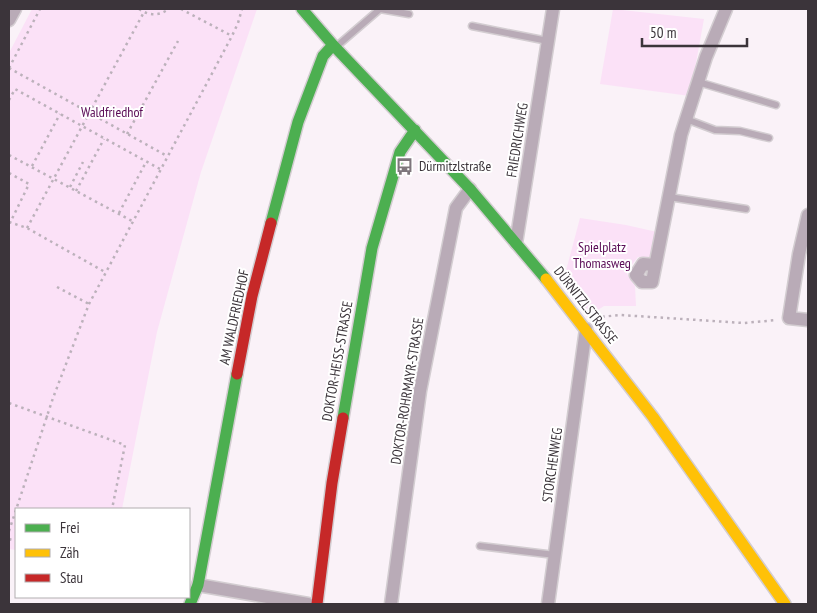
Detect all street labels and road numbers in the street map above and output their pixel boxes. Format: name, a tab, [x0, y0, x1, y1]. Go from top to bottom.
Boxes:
street label: FRIEDRICHWEG	[502, 101, 532, 179]
street label: DÜRNITZLSTRASSE	[550, 263, 622, 347]
street label: AM WALDFRIEDHOF	[215, 267, 253, 366]
street label: DOKTOR-HEISS-STRASSE	[318, 300, 356, 422]
street label: DOKTOR-ROHRMAYR-STRASSE	[387, 316, 427, 466]
street label: STORCHENWEG	[538, 426, 566, 504]

